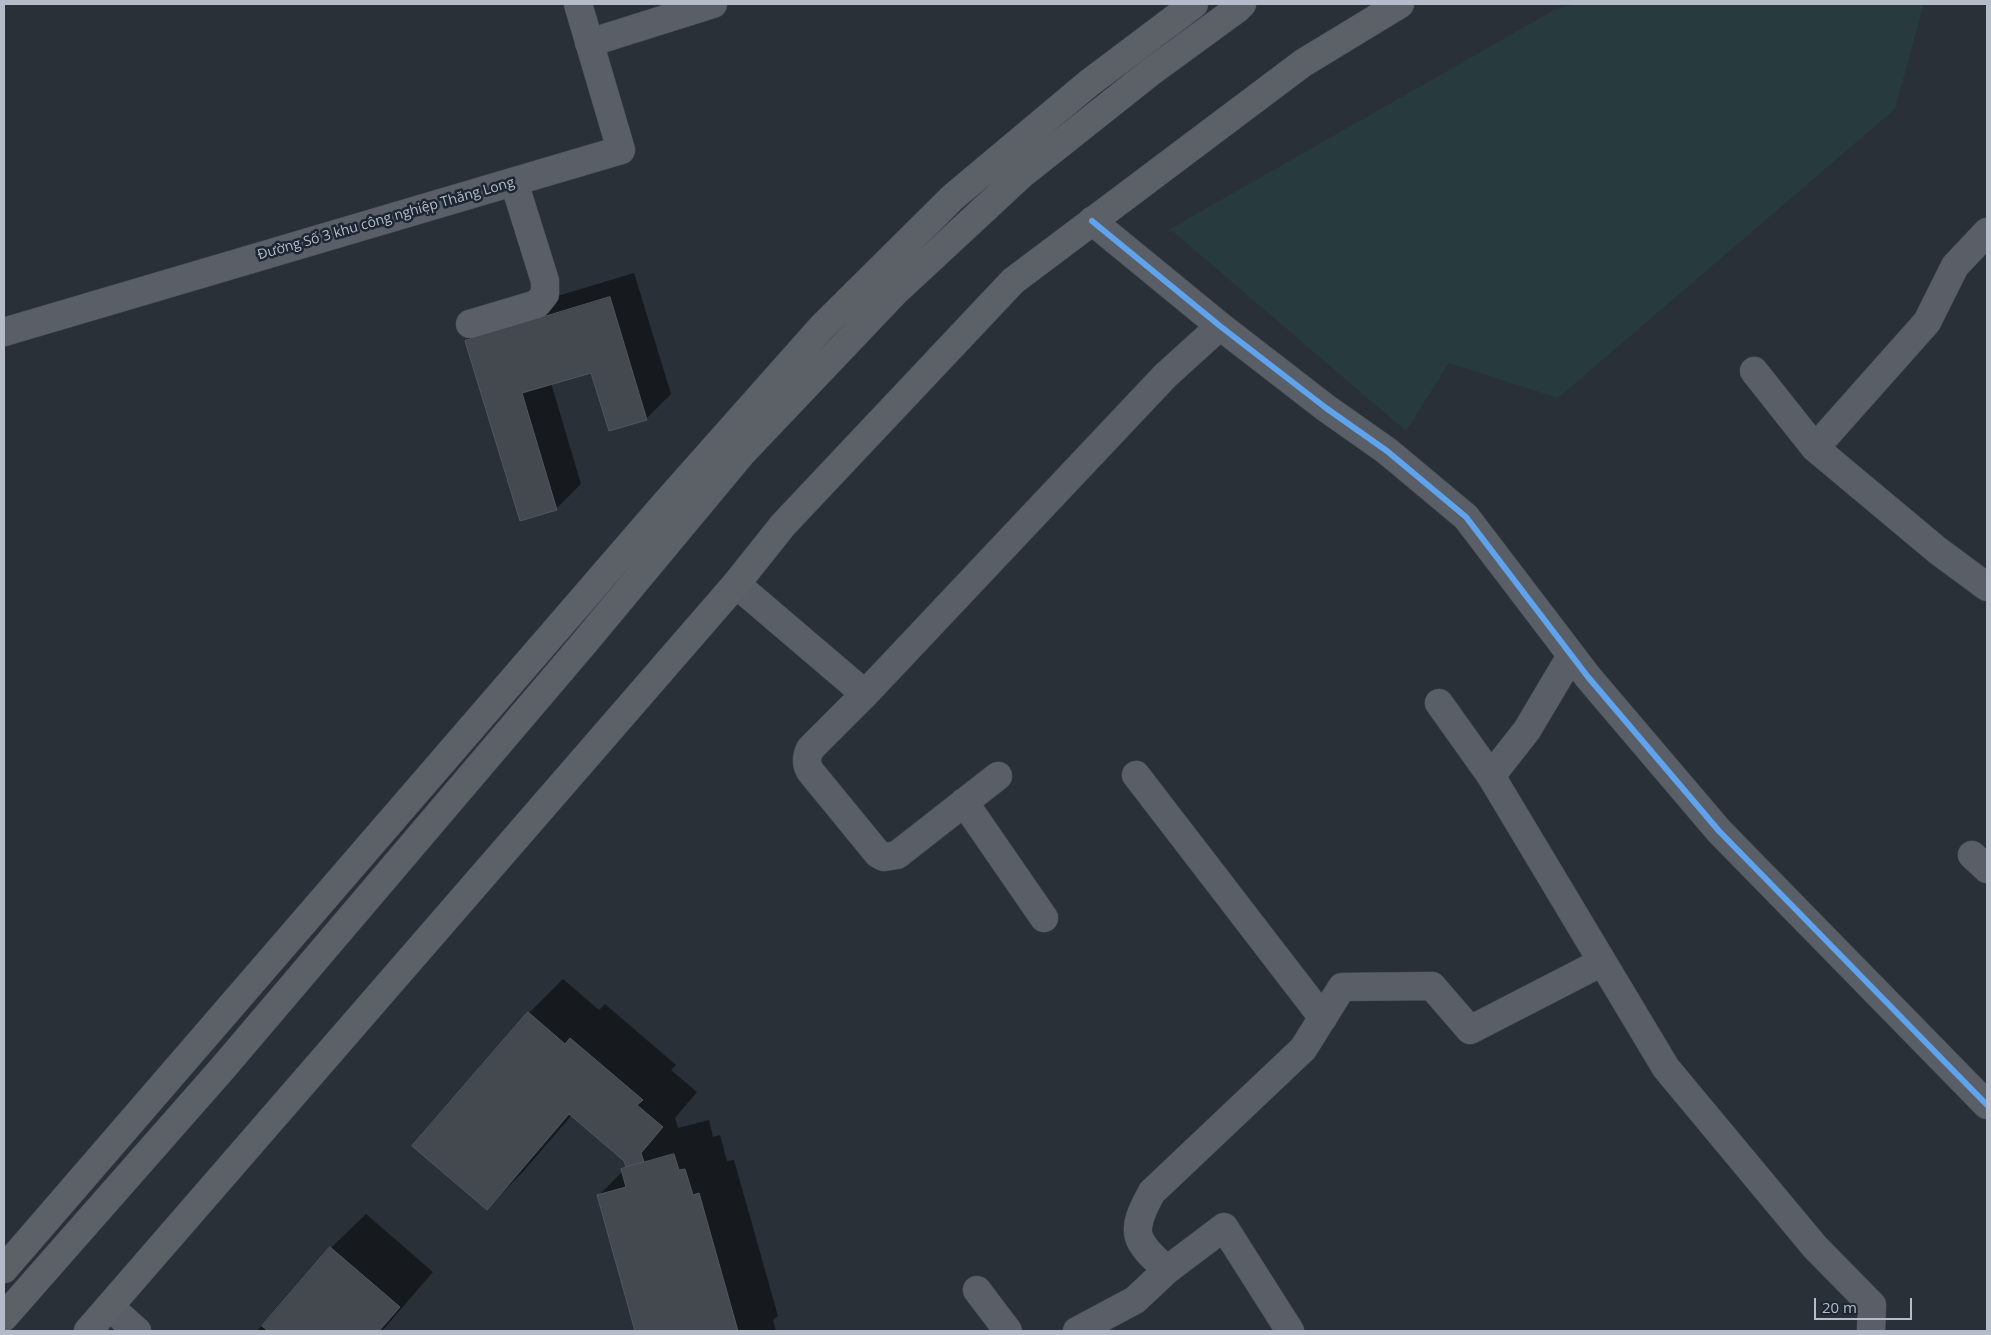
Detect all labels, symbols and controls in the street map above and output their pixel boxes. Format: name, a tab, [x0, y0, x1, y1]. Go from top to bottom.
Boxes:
street label: Đường Số 3 khu công nghiệp Thăng Long	[256, 174, 516, 264]
scale bar	[1816, 1288, 1914, 1320]
text: 20 m	[1822, 1297, 1857, 1317]

